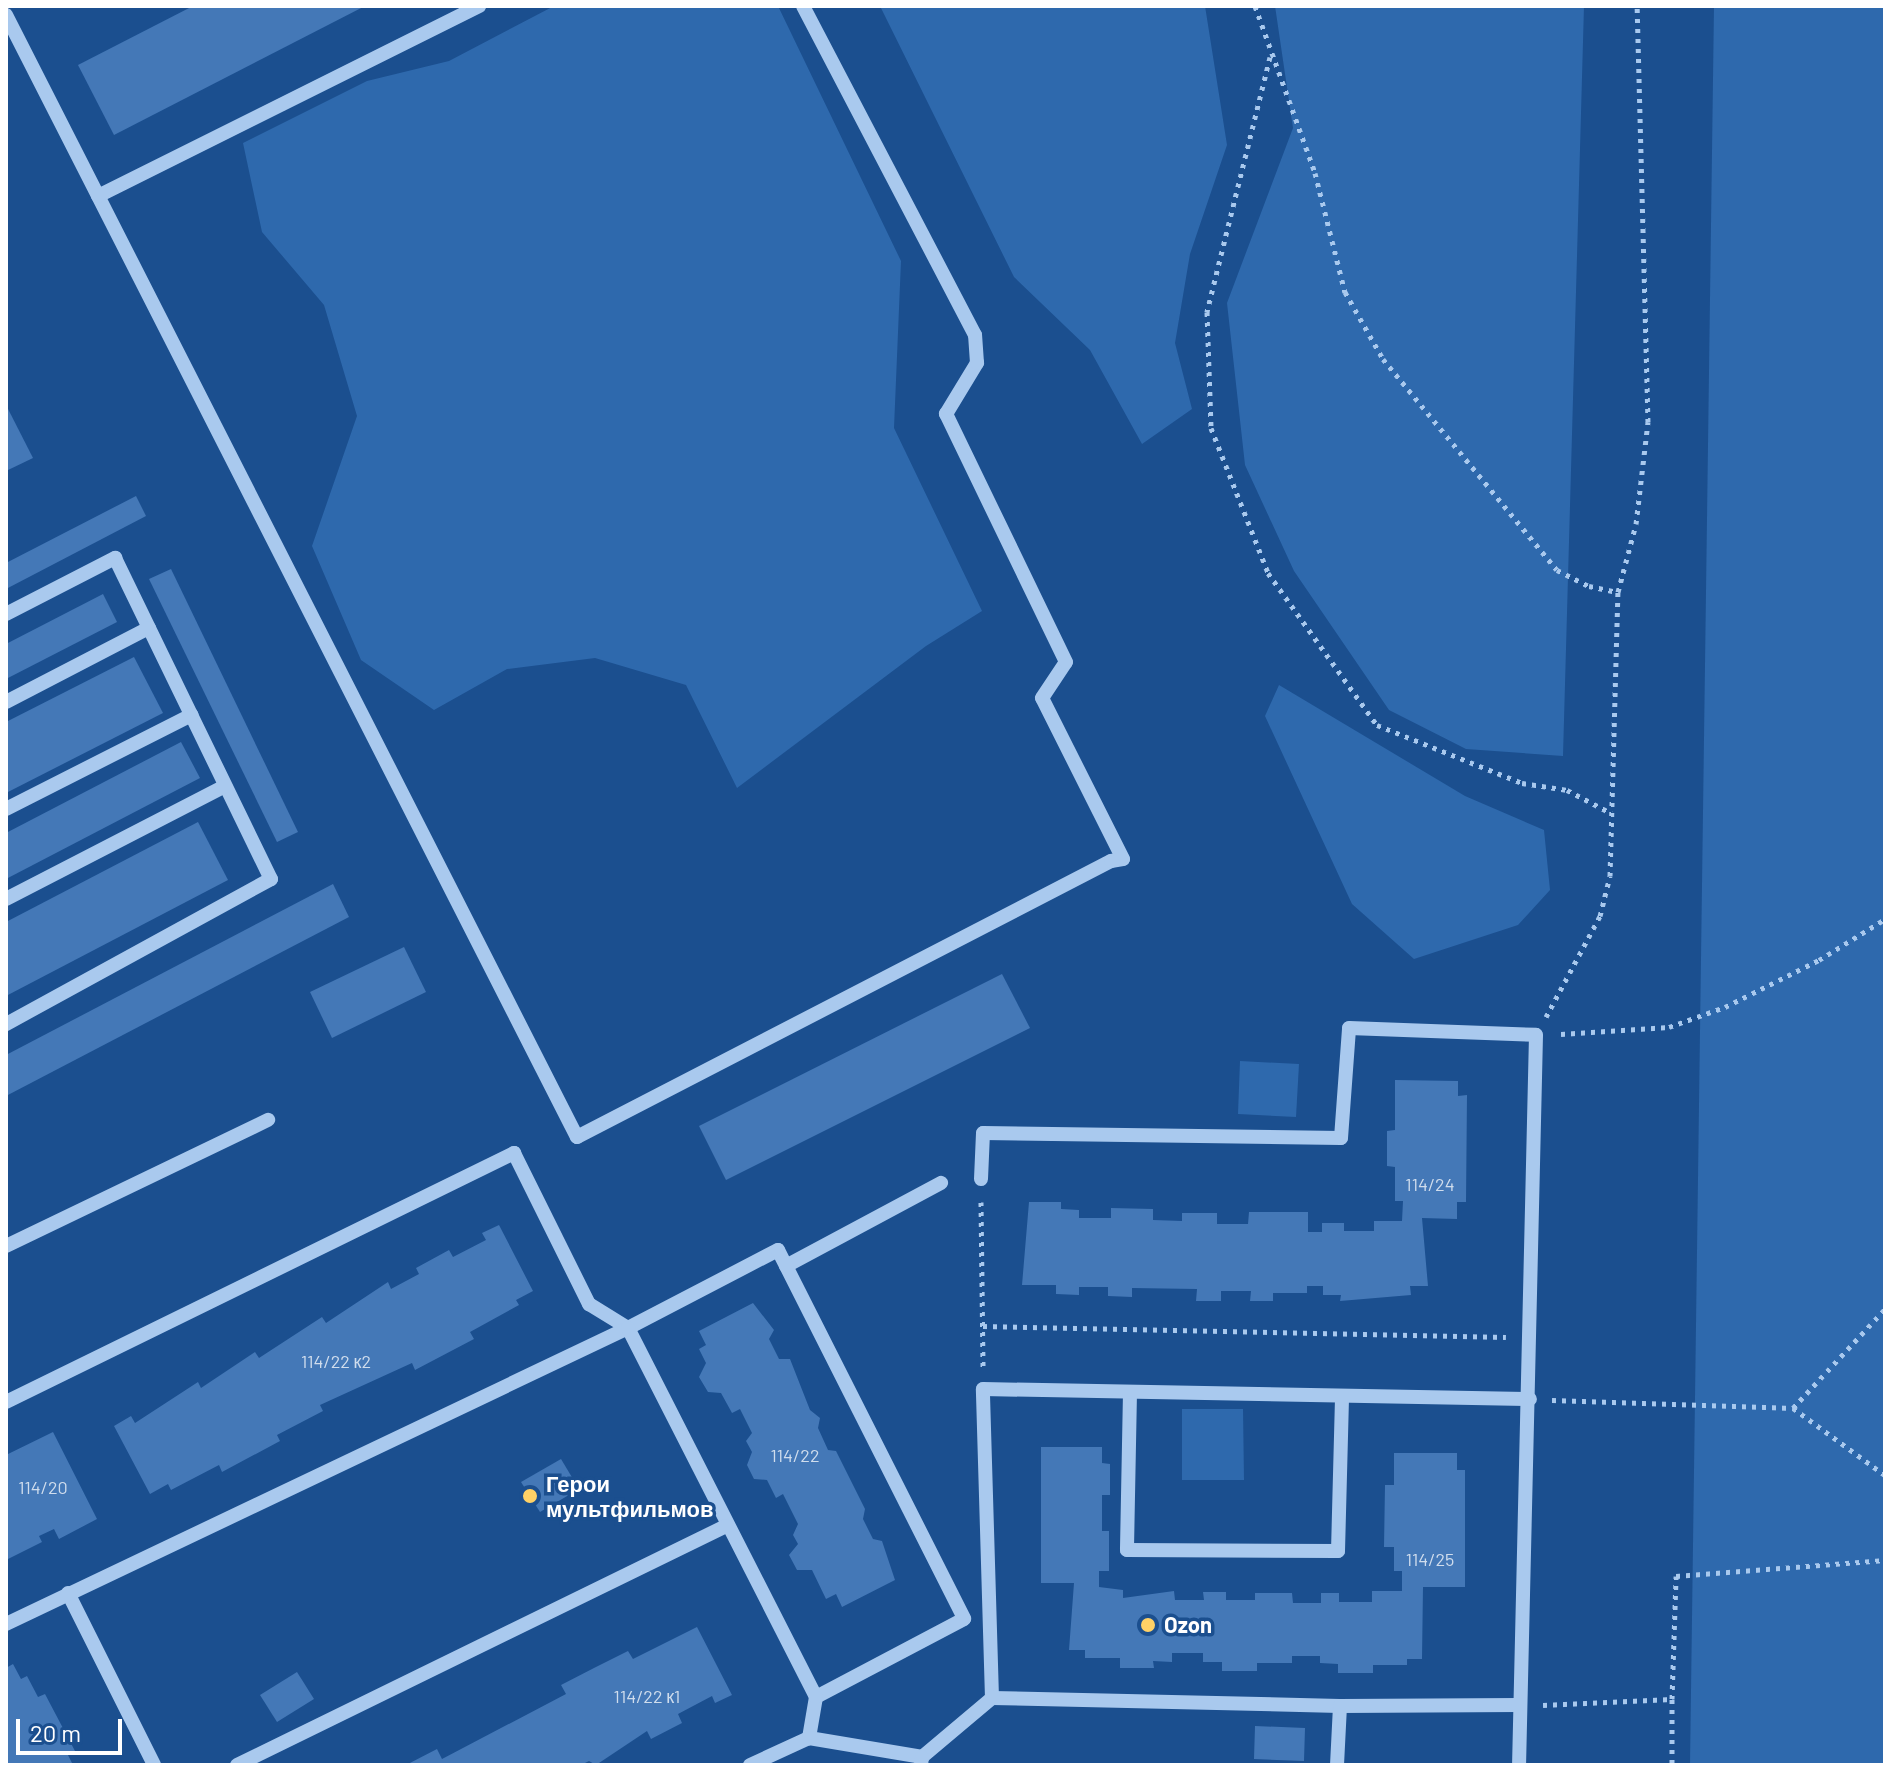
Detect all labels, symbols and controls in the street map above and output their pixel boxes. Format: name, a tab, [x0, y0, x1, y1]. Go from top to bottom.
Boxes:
house number: 114/24	[1405, 1173, 1455, 1195]
house number: 114/22 к2	[301, 1350, 371, 1372]
house number: 114/22	[770, 1444, 820, 1466]
place label: Герои мультфильмов	[546, 1470, 713, 1522]
house number: 114/20	[18, 1476, 68, 1498]
marker: Герои мультфильмов	[521, 1487, 539, 1505]
house number: 114/25	[1406, 1548, 1454, 1570]
place label: Ozon	[1164, 1612, 1212, 1638]
marker: Ozon	[1139, 1616, 1157, 1634]
house number: 114/22 к1	[614, 1685, 680, 1707]
scale bar	[20, 1703, 126, 1753]
text: 20 m	[30, 1718, 81, 1747]

